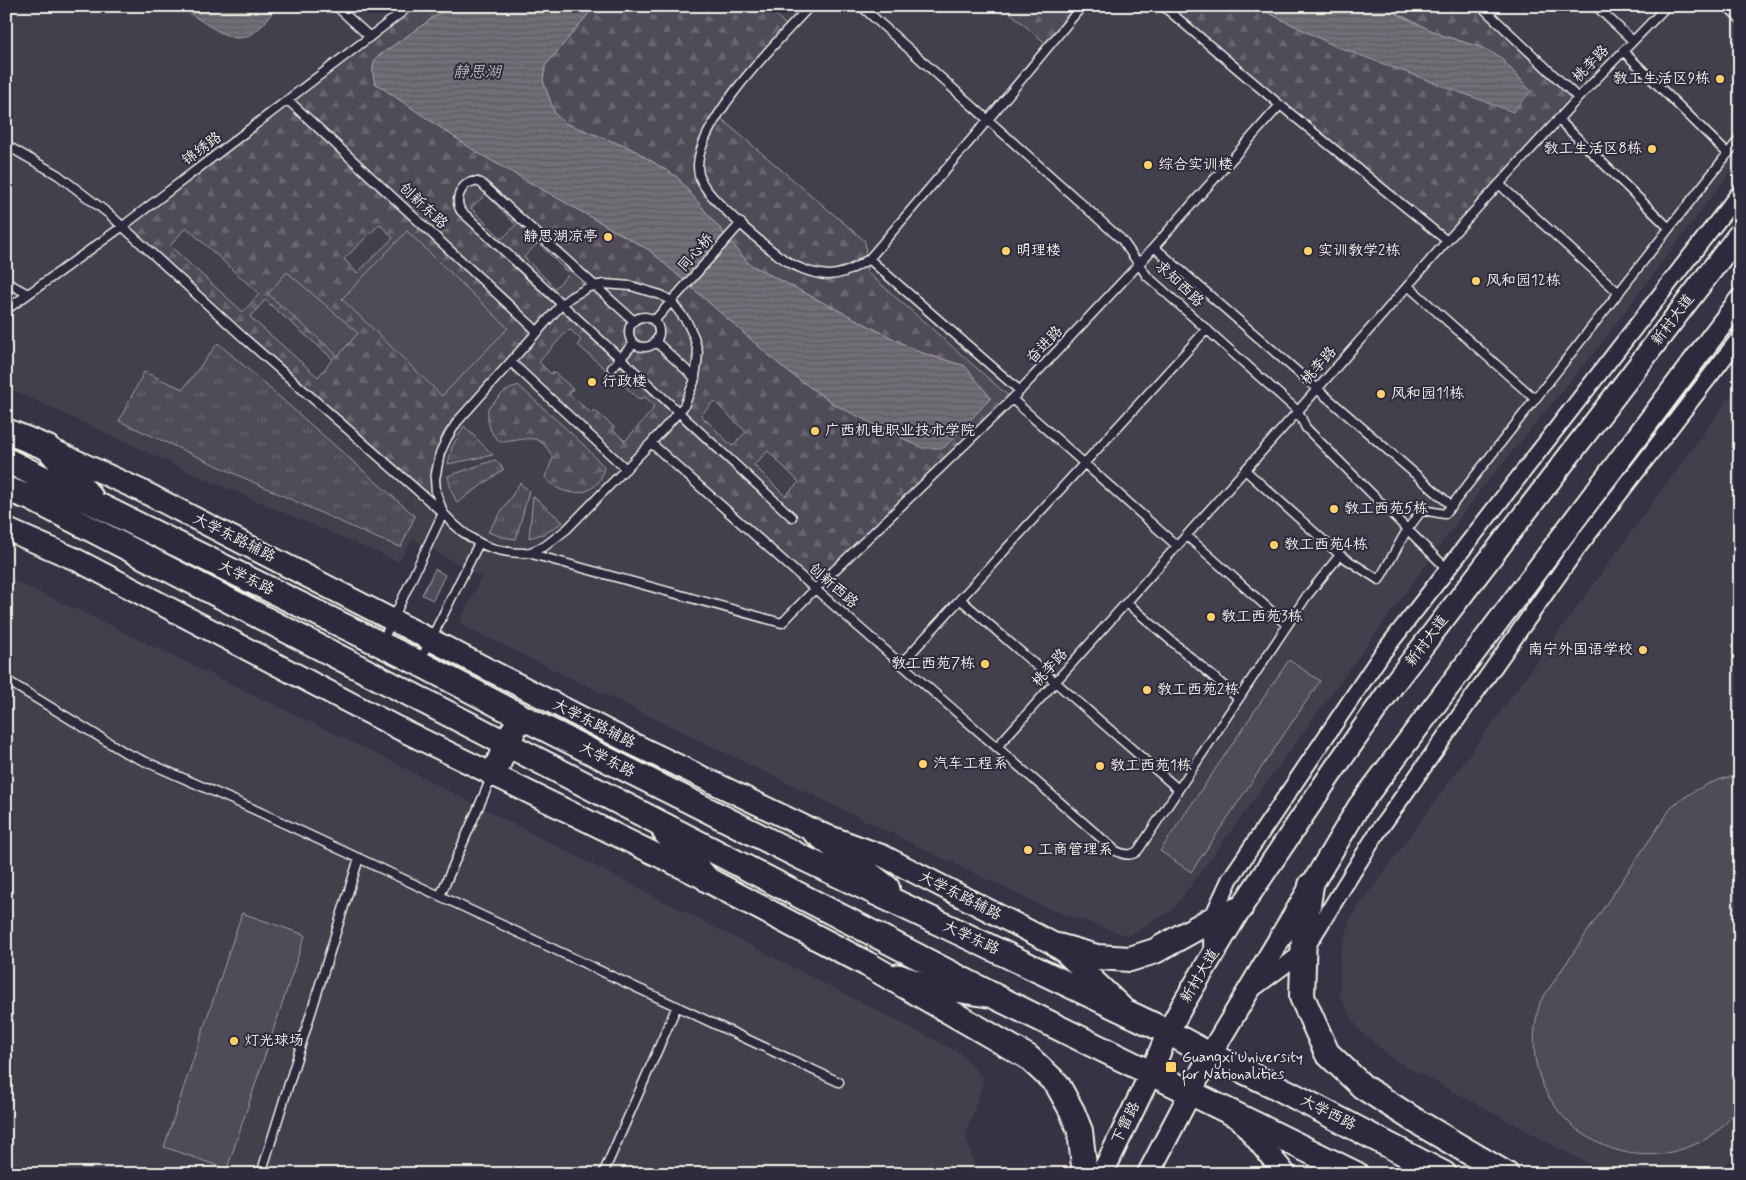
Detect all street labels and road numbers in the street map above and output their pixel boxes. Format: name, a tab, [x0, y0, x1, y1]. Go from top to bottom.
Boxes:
street label: 桃李路	[1568, 41, 1614, 87]
street label: 锦绣路	[178, 127, 226, 171]
street label: 创新东路	[394, 178, 452, 234]
street label: 同心桥	[674, 230, 718, 276]
street label: 求知西路	[1150, 256, 1208, 312]
street label: 新村大道	[1647, 290, 1699, 350]
street label: 奋进路	[1022, 322, 1068, 368]
street label: 桃李路	[1297, 342, 1341, 390]
street label: 大学东路辅路	[189, 509, 279, 567]
street label: 大学东路	[215, 556, 277, 600]
street label: 创新西路	[804, 559, 862, 613]
street label: 新村大道	[1401, 611, 1453, 671]
street label: 桃李路	[1028, 645, 1072, 691]
street label: 大学东路辅路	[549, 695, 639, 753]
street label: 大学东路	[576, 737, 638, 783]
street label: 大学东路辅路	[915, 867, 1005, 925]
street label: 大学东路	[940, 916, 1002, 960]
street label: 新村大道	[1176, 945, 1224, 1007]
street label: 大学西路	[1297, 1090, 1359, 1136]
street label: 下雷路	[1107, 1098, 1145, 1148]

